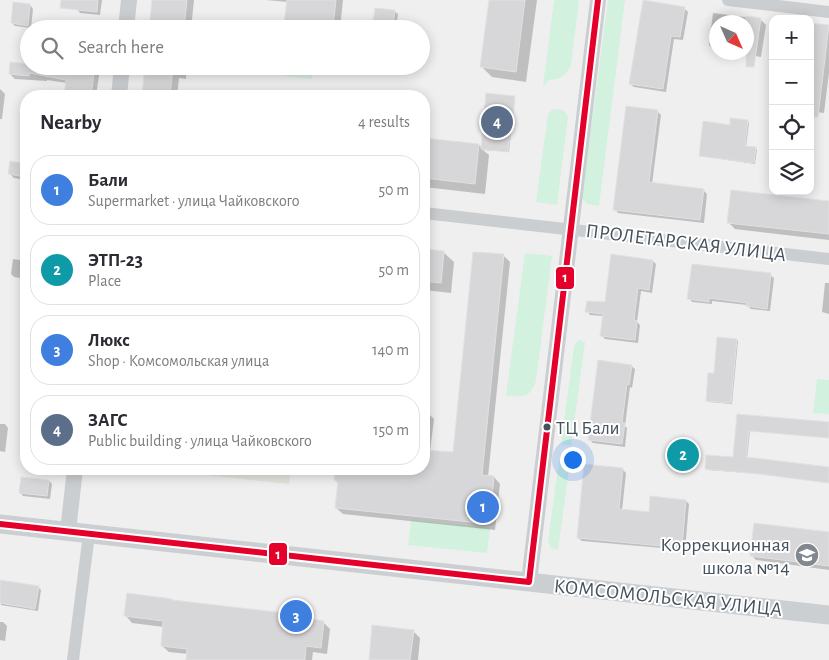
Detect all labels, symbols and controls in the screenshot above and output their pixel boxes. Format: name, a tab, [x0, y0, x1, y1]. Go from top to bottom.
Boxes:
north arrow	[709, 15, 754, 60]
map controls	[769, 15, 814, 195]
button: +	[769, 15, 814, 60]
search box	[20, 20, 430, 75]
icon: search	[38, 34, 66, 62]
text: Search here	[78, 38, 164, 57]
button: −	[769, 60, 814, 105]
pin: 4	[481, 103, 513, 141]
button: locate	[769, 105, 814, 150]
text: Nearby	[40, 112, 101, 133]
text: 4 results	[358, 114, 410, 130]
button: layers	[769, 150, 814, 195]
text: Бали	[88, 171, 128, 190]
text: 1	[54, 182, 60, 198]
text: 50 m	[378, 182, 409, 198]
text: Supermarket · улица Чайковского	[88, 193, 299, 209]
street label: ПРОЛЕТАРСКАЯ УЛИЦА	[585, 221, 787, 265]
text: ЭТП-23	[88, 251, 143, 270]
text: 2	[53, 262, 61, 278]
text: 50 m	[378, 262, 409, 278]
line badge: 1	[555, 266, 575, 290]
text: 1	[562, 271, 568, 285]
text: Place	[88, 273, 121, 289]
text: Люкс	[88, 331, 130, 350]
text: 3	[54, 342, 60, 358]
text: 140 m	[372, 342, 409, 358]
text: Shop · Комсомольская улица	[88, 353, 269, 369]
text: ЗАГС	[88, 411, 128, 430]
place label: ТЦ Бали	[556, 419, 620, 438]
text: 4	[53, 422, 61, 438]
text: 150 m	[373, 422, 409, 438]
marker: ТЦ Бали	[542, 422, 552, 432]
text: Public building · улица Чайковского	[88, 433, 312, 449]
pin: 2	[667, 436, 699, 474]
your location	[560, 447, 586, 473]
pin: 1	[467, 488, 499, 526]
place label: Коррекционная школа №14	[660, 535, 790, 578]
line badge: 1	[268, 542, 288, 566]
school or university icon: Коррекционная школа №14	[794, 542, 820, 568]
text: 1	[275, 548, 281, 562]
street label: КОМСОМОЛЬСКАЯ УЛИЦА	[553, 576, 783, 620]
pin: 3	[280, 597, 312, 635]

